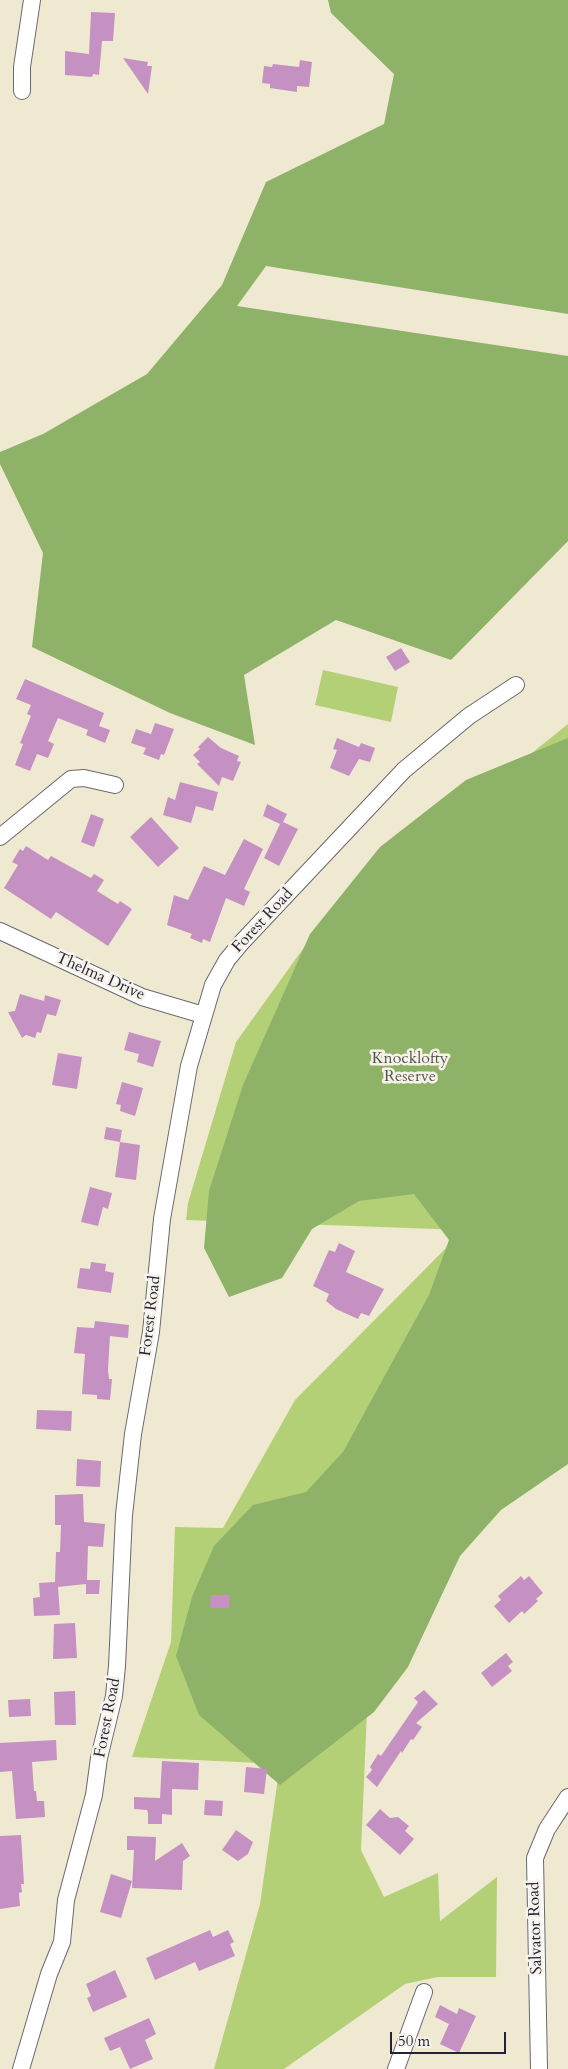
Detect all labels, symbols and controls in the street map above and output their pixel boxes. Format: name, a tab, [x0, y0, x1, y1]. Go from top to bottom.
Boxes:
street label: Forest Road	[228, 885, 298, 957]
street label: Thelma Drive	[53, 949, 147, 1005]
park label: Knocklofty Reserve	[372, 1049, 448, 1087]
street label: Forest Road	[137, 1275, 165, 1357]
street label: Forest Road	[91, 1677, 125, 1759]
street label: Salvator Road	[525, 1881, 547, 1975]
scale bar	[393, 2022, 509, 2054]
text: 50 m	[398, 2031, 430, 2051]

